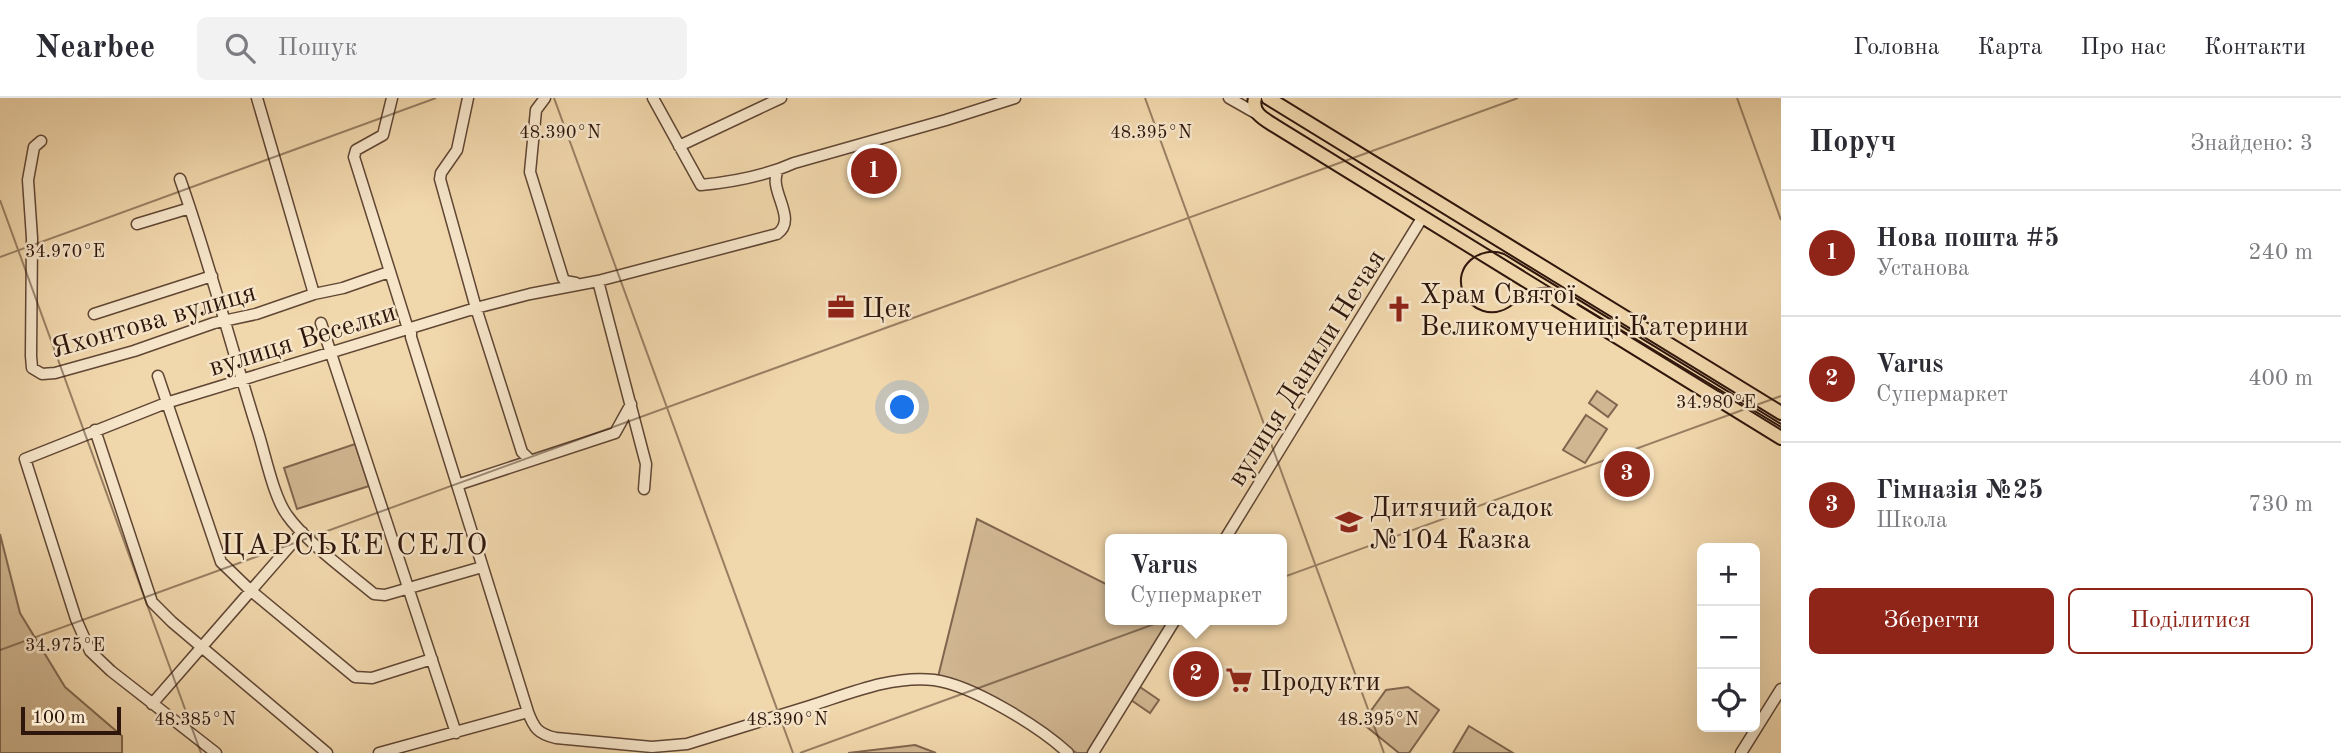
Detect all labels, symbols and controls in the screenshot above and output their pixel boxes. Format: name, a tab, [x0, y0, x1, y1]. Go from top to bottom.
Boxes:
search box	[197, 17, 687, 80]
icon: search	[221, 29, 259, 67]
text: Nearbee	[35, 32, 155, 65]
text: Пошук	[277, 35, 357, 61]
text: Головна	[1853, 36, 1940, 60]
text: Карта	[1978, 36, 2043, 60]
text: Про нас	[2081, 36, 2166, 60]
text: Контакти	[2204, 36, 2306, 60]
text: 48.390°N	[519, 124, 601, 142]
text: 48.395°N	[1110, 124, 1192, 142]
text: Поруч	[1809, 128, 1896, 158]
text: Знайдено: 3	[2190, 132, 2313, 155]
pin: 1	[851, 145, 897, 197]
text: Нова пошта #5	[1876, 226, 2059, 252]
text: 1	[1825, 241, 1839, 264]
text: 240 m	[2248, 241, 2313, 264]
text: 34.970°E	[25, 243, 105, 261]
street label: вулиця Данили Нечая	[1223, 245, 1392, 492]
text: Установа	[1876, 257, 1969, 280]
street label: Яхонтова вулиця	[48, 279, 260, 365]
place label: Храм Святої Великомучениці Катерини	[1420, 282, 1749, 342]
office icon: Цек	[826, 292, 856, 322]
church icon: Храм Святої Великомучениці Катерини	[1384, 294, 1414, 324]
place label: Цек	[862, 296, 911, 324]
street label: вулиця Веселки	[206, 299, 400, 383]
text: Varus	[1876, 352, 1944, 378]
text: 2	[1825, 367, 1839, 390]
text: 400 m	[2248, 367, 2313, 390]
text: Супермаркет	[1876, 383, 2008, 406]
your location	[885, 390, 919, 424]
text: 34.980°E	[1676, 394, 1756, 412]
pin: 3	[1604, 448, 1650, 500]
text: Гімназія №25	[1876, 478, 2043, 504]
text: 3	[1825, 493, 1839, 516]
text: 730 m	[2248, 493, 2313, 516]
place label: Дитячий садок №104 Казка	[1370, 495, 1553, 555]
school or university icon: Дитячий садок №104 Казка	[1334, 507, 1364, 537]
text: Школа	[1876, 509, 1947, 532]
district label: ЦАРСЬКЕ СЕЛО	[221, 531, 489, 561]
popup	[1105, 534, 1287, 625]
map controls	[1697, 543, 1760, 732]
button: +	[1697, 543, 1760, 606]
text: Varus	[1130, 553, 1197, 579]
text: Супермаркет	[1130, 584, 1262, 607]
button: Зберегти	[1809, 588, 2054, 654]
button: Поділитися	[2068, 588, 2313, 654]
button: −	[1697, 606, 1760, 669]
text: 34.975°E	[25, 637, 105, 655]
pin: 2	[1173, 648, 1219, 700]
supermarket icon: Продукти	[1224, 665, 1254, 695]
place label: Продукти	[1260, 669, 1381, 697]
button: locate	[1697, 669, 1760, 732]
scale bar	[21, 704, 121, 736]
text: 100 m	[32, 709, 85, 728]
text: 48.385°N	[154, 711, 236, 729]
text: 48.390°N	[746, 711, 828, 729]
text: 48.395°N	[1337, 711, 1419, 729]

